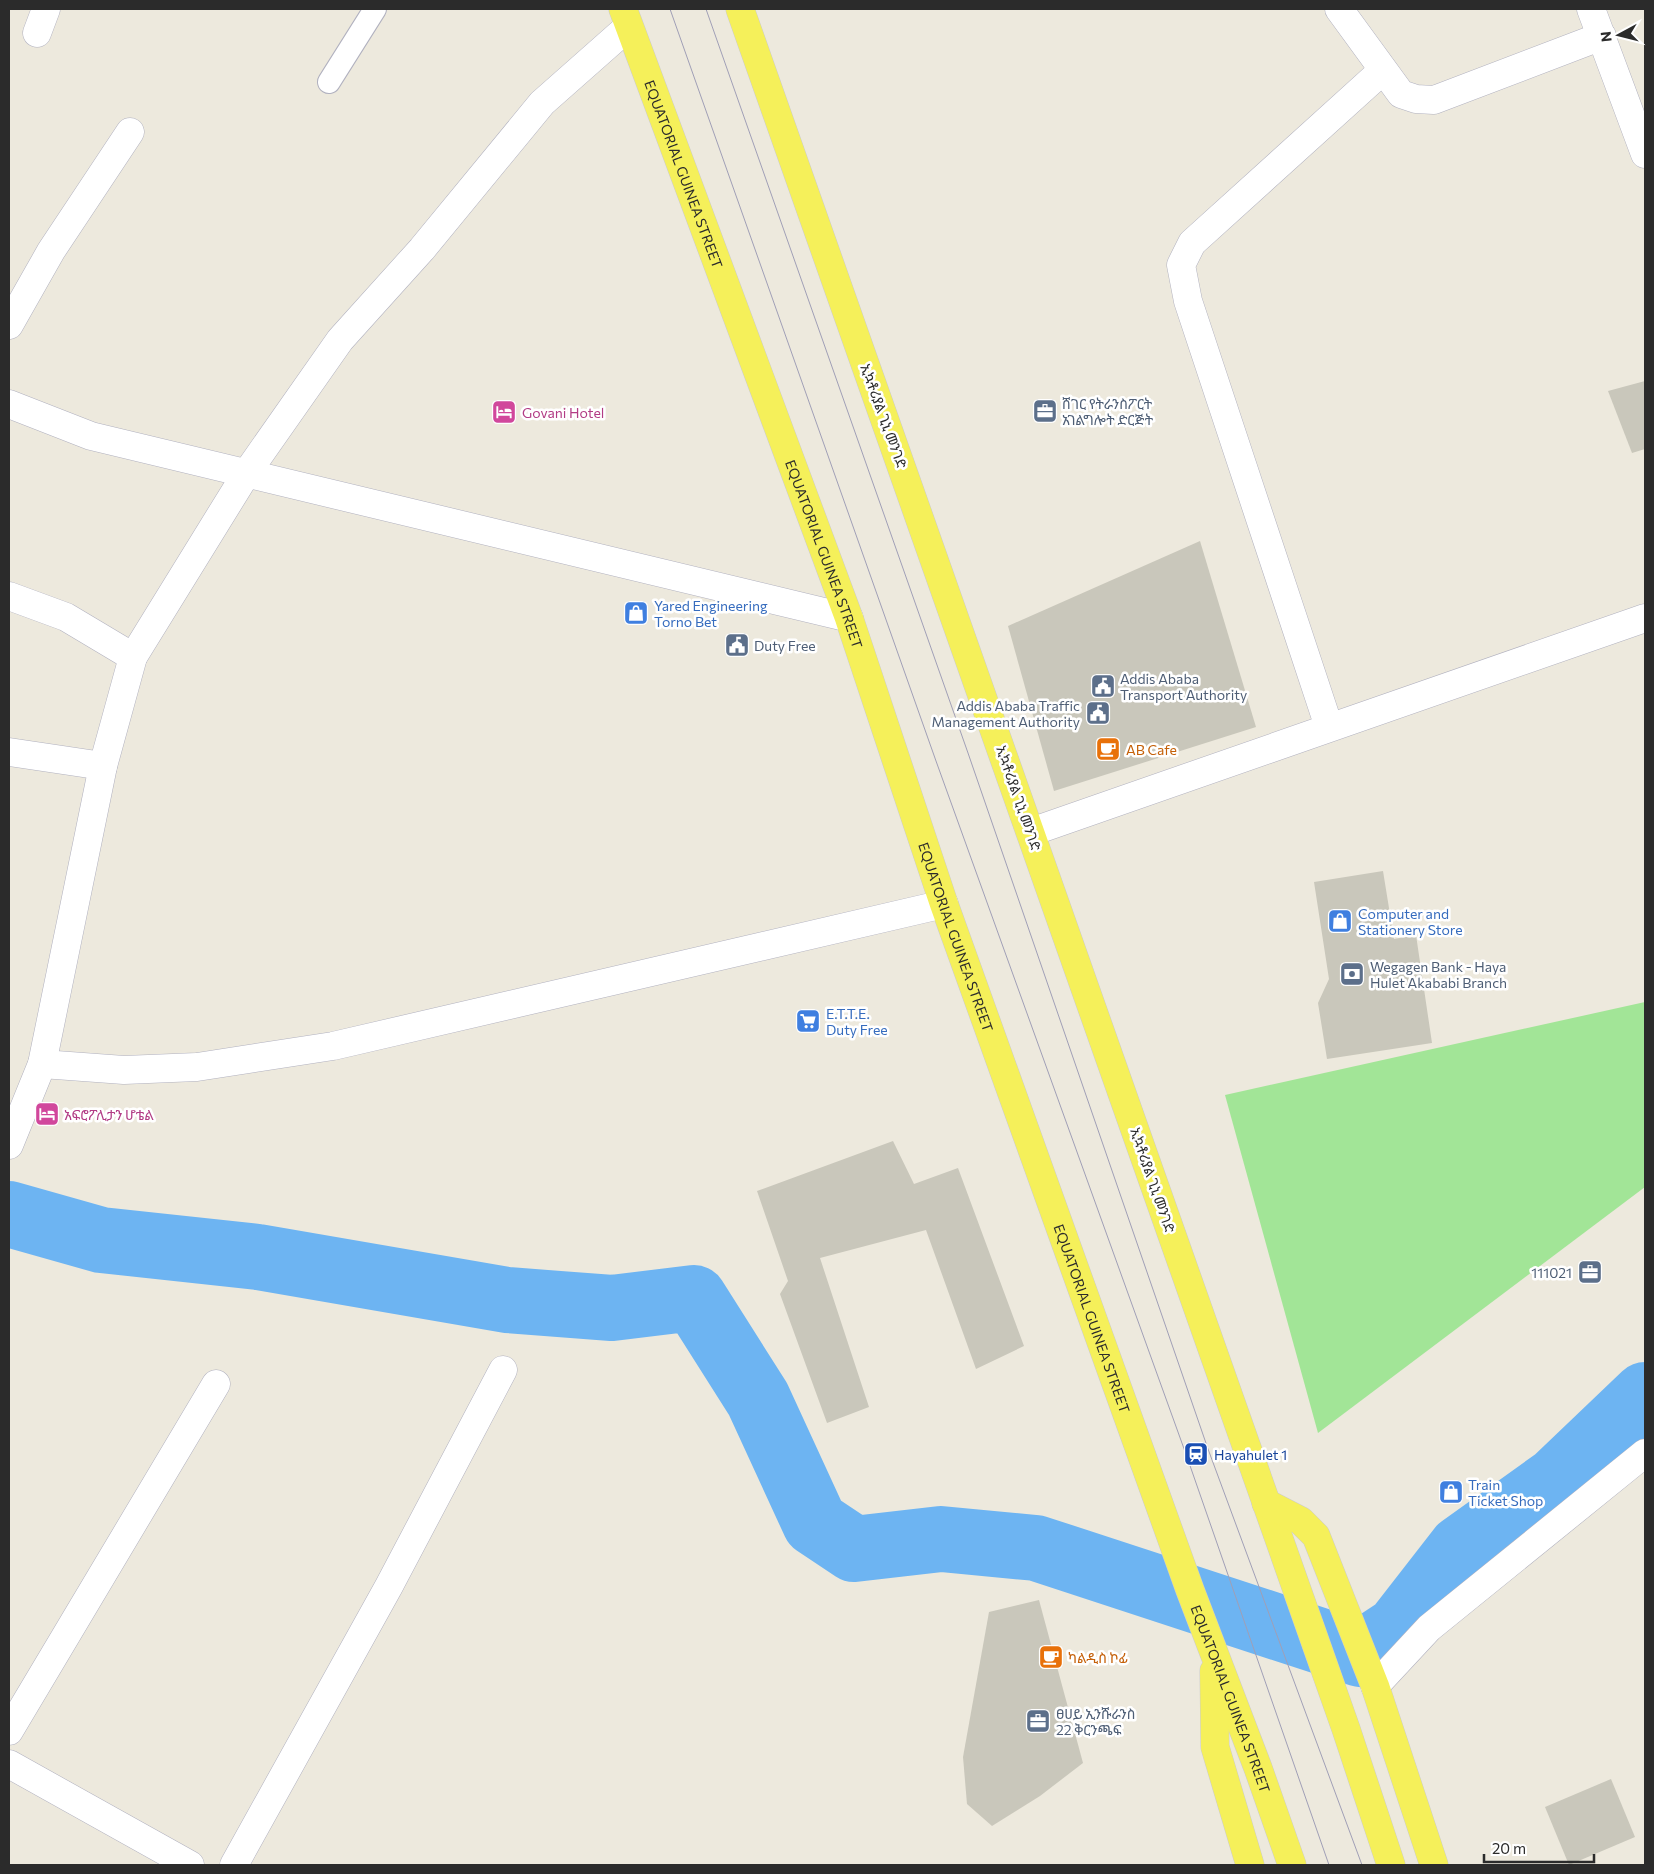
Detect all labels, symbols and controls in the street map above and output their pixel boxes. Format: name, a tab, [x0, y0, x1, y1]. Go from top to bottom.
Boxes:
north arrow	[1594, 10, 1644, 60]
text: N	[1597, 30, 1615, 43]
street label: EQUATORIAL GUINEA STREET	[642, 78, 727, 270]
street label: ኢኳቶሪያል ጊኒ መንገድ	[857, 361, 911, 471]
place label: ሸገር የትራንስፖርት አገልግሎት ድርጅት	[1062, 395, 1154, 428]
office icon: ሸገር የትራንስፖርት አገልግሎት ድርጅት	[1032, 398, 1058, 424]
hotel icon: Govani Hotel	[491, 399, 517, 425]
place label: Govani Hotel	[522, 404, 604, 421]
street label: EQUATORIAL GUINEA STREET	[782, 457, 867, 650]
place label: Yared Engineering Torno Bet	[654, 597, 768, 630]
shop icon: Yared Engineering Torno Bet	[623, 600, 649, 626]
public building icon: Duty Free	[724, 632, 750, 658]
place label: Duty Free	[754, 637, 816, 654]
place label: Addis Ababa Transport Authority	[1120, 670, 1247, 703]
public building icon: Addis Ababa Transport Authority	[1090, 673, 1116, 699]
place label: Addis Ababa Traffic Management Authority	[932, 697, 1080, 730]
public building icon: Addis Ababa Traffic Management Authority	[1085, 700, 1111, 726]
cafe icon: AB Cafe	[1095, 736, 1121, 762]
place label: AB Cafe	[1126, 741, 1177, 758]
street label: ኢኳቶሪያል ጊኒ መንገድ	[993, 743, 1045, 853]
street label: EQUATORIAL GUINEA STREET	[916, 840, 997, 1034]
place label: Computer and Stationery Store	[1358, 905, 1463, 938]
shop icon: Computer and Stationery Store	[1327, 908, 1353, 934]
place label: Wegagen Bank - Haya Hulet Akababi Branch	[1370, 958, 1507, 991]
bank icon: Wegagen Bank - Haya Hulet Akababi Branch	[1339, 961, 1365, 987]
place label: E.T.T.E. Duty Free	[826, 1005, 888, 1038]
supermarket icon: E.T.T.E. Duty Free	[795, 1008, 821, 1034]
hotel icon: አፍሮፖሊታን ሆቴል	[34, 1101, 60, 1127]
place label: አፍሮፖሊታን ሆቴል	[64, 1106, 155, 1123]
street label: ኢኳቶሪያል ጊኒ መንገድ	[1127, 1125, 1179, 1235]
street label: EQUATORIAL GUINEA STREET	[1051, 1222, 1134, 1415]
office icon: 111021	[1577, 1259, 1603, 1285]
place label: 111021	[1531, 1264, 1572, 1281]
station icon: Hayahulet 1	[1183, 1441, 1209, 1467]
place label: Hayahulet 1	[1214, 1446, 1287, 1463]
place label: Train Ticket Shop	[1468, 1476, 1543, 1509]
shop icon: Train Ticket Shop	[1438, 1479, 1464, 1505]
street label: EQUATORIAL GUINEA STREET	[1188, 1602, 1274, 1795]
cafe icon: ካልዲስ ኮፊ	[1038, 1644, 1064, 1670]
place label: ካልዲስ ኮፊ	[1068, 1649, 1128, 1666]
place label: ፀሀይ ኢንሹራንስ 22 ቅርንጫፍ	[1056, 1705, 1135, 1738]
office icon: ፀሀይ ኢንሹራንስ 22 ቅርንጫፍ	[1025, 1708, 1051, 1734]
scale bar	[1484, 1832, 1594, 1864]
text: 20 m	[1492, 1839, 1526, 1857]

